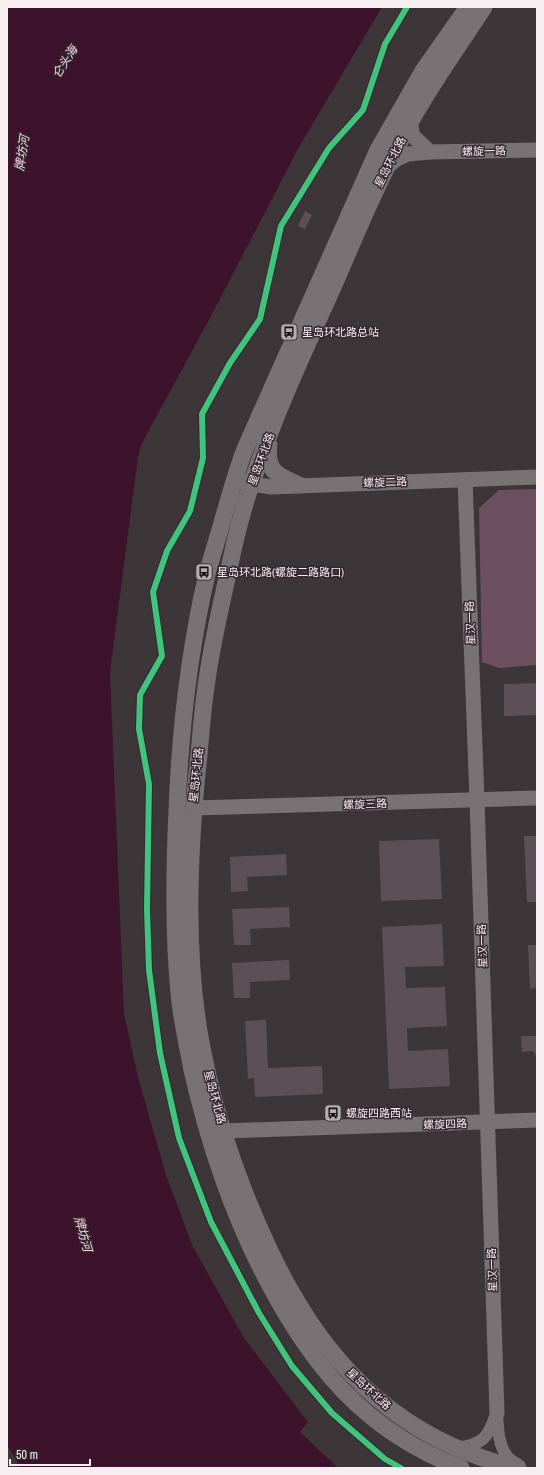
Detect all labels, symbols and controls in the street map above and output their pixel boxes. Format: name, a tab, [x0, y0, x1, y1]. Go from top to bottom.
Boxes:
water label: 仑头海	[48, 41, 83, 81]
water label: 牌坊河	[11, 132, 33, 172]
street label: 星岛环北路	[371, 134, 409, 190]
street label: 螺旋一路	[462, 144, 506, 158]
bus stop icon: 星岛环北路总站	[279, 322, 299, 342]
place label: 星岛环北路总站	[302, 325, 379, 339]
street label: 星岛环北路	[245, 431, 277, 487]
street label: 螺旋二路	[363, 474, 407, 490]
bus stop icon: 星岛环北路(螺旋二路路口)	[194, 562, 214, 582]
place label: 星岛环北路(螺旋二路路口)	[217, 565, 344, 579]
street label: 星汉一路	[462, 601, 478, 645]
street label: 星岛环北路	[186, 747, 206, 803]
street label: 螺旋三路	[343, 796, 387, 812]
street label: 星汉一路	[474, 924, 490, 968]
street label: 星岛环北路	[201, 1069, 229, 1125]
bus stop icon: 螺旋四路西站	[323, 1103, 343, 1123]
place label: 螺旋四路西站	[346, 1106, 412, 1120]
street label: 螺旋四路	[423, 1116, 467, 1132]
water label: 牌坊河	[70, 1214, 96, 1255]
street label: 星汉一路	[484, 1248, 500, 1292]
street label: 星岛环北路	[344, 1365, 394, 1413]
scale bar	[10, 1441, 90, 1467]
text: 50 m	[16, 1447, 38, 1463]

